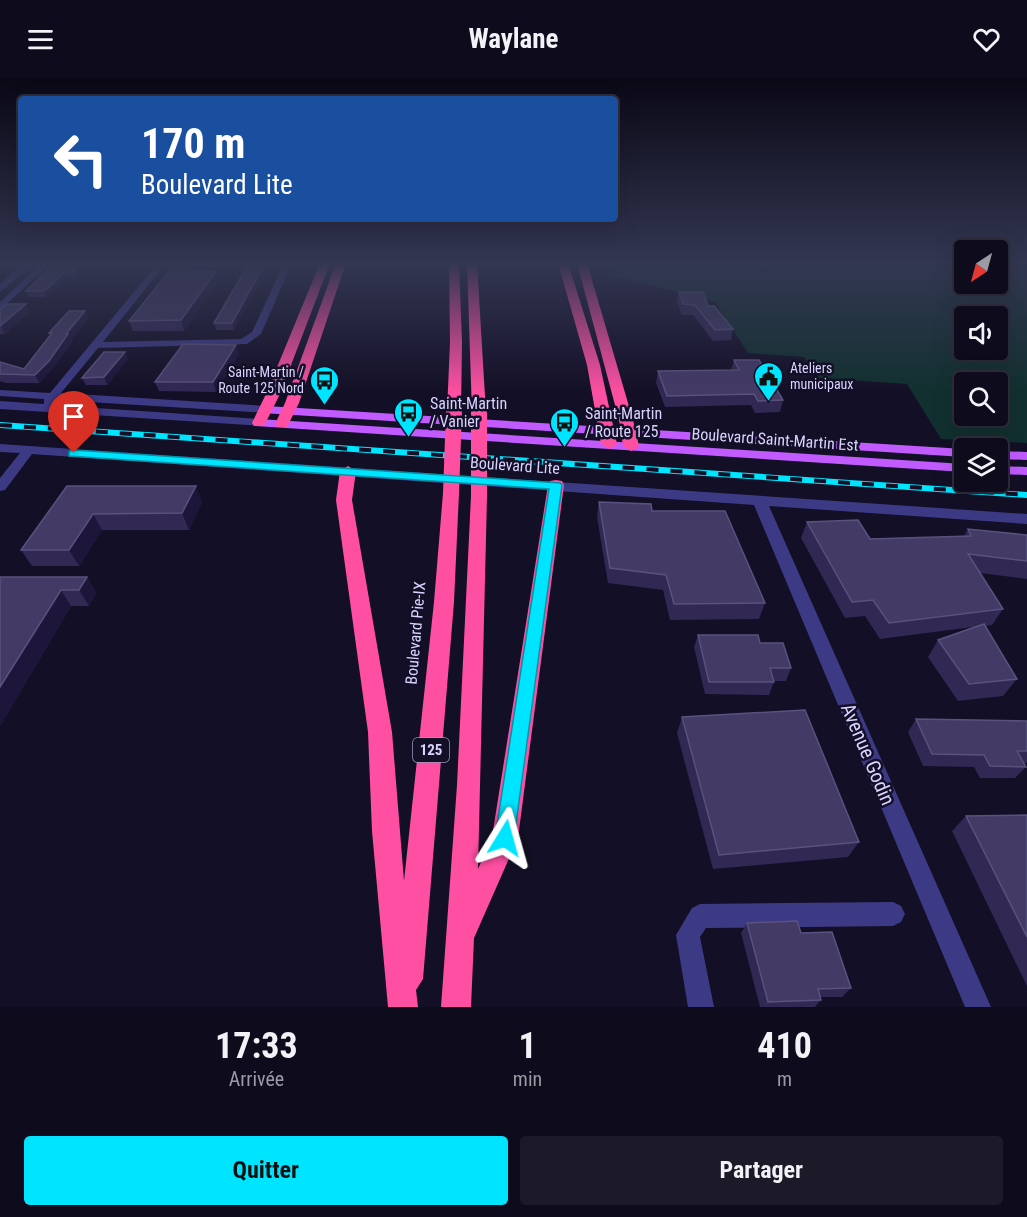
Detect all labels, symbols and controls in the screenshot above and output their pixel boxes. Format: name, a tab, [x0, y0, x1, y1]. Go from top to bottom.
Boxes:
icon: menu	[24, 23, 57, 56]
text: Waylane	[468, 23, 559, 55]
icon: heart	[970, 23, 1003, 56]
text: 170 m	[141, 119, 246, 168]
icon: left	[42, 120, 120, 198]
text: Boulevard Lite	[141, 169, 293, 201]
north arrow	[954, 240, 1008, 294]
map controls	[954, 240, 1008, 492]
button: sound	[954, 306, 1008, 360]
public building icon: Ateliers municipaux	[753, 360, 785, 402]
place label: Ateliers municipaux	[790, 360, 854, 392]
place label: Saint-Martin / Route 125 Nord	[218, 364, 304, 396]
bus stop icon: Saint-Martin / Route 125 Nord	[309, 364, 341, 406]
button: search	[954, 372, 1008, 426]
pin	[48, 391, 99, 453]
place label: Saint-Martin / Vanier	[430, 394, 507, 431]
bus stop icon: Saint-Martin / Vanier	[393, 396, 425, 438]
icon: arrive	[57, 400, 90, 433]
place label: Saint-Martin / Route 125	[585, 404, 662, 441]
bus stop icon: Saint-Martin / Route 125	[548, 406, 580, 448]
street label: Boulevard Saint-Martin Est	[691, 424, 859, 455]
button: layers	[954, 438, 1008, 492]
street label: Boulevard Lite	[470, 453, 560, 478]
street label: Boulevard Pie-IX	[402, 581, 429, 685]
street label: Avenue Godin	[836, 699, 900, 809]
road number: 125	[413, 738, 449, 762]
position arrow	[473, 806, 537, 870]
text: 17:33	[215, 1025, 298, 1067]
text: 1	[518, 1025, 537, 1067]
text: 410	[757, 1025, 812, 1067]
text: Arrivée	[229, 1067, 284, 1091]
text: min	[513, 1067, 542, 1091]
text: m	[777, 1067, 792, 1091]
button: Quitter	[24, 1136, 508, 1205]
button: Partager	[520, 1136, 1003, 1205]

